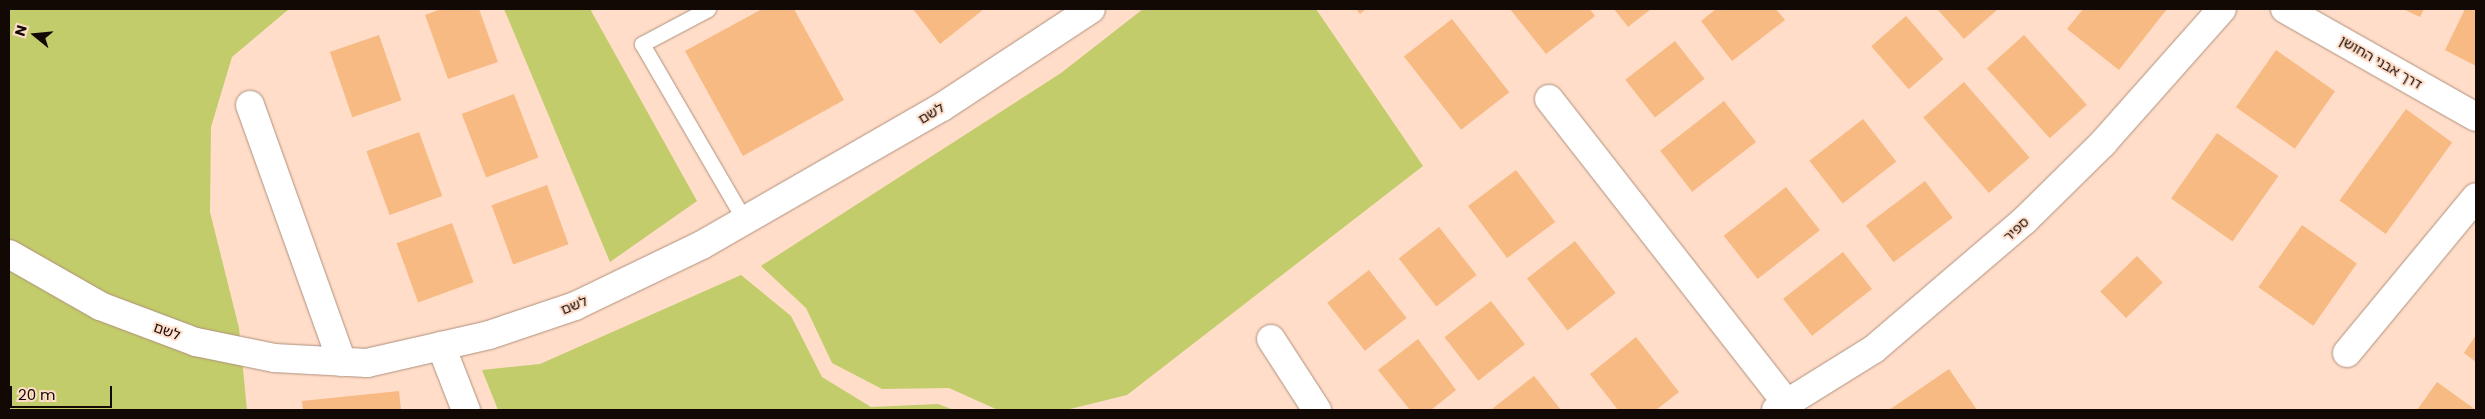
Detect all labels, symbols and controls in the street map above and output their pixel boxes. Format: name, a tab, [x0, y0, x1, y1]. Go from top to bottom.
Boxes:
north arrow	[10, 10, 60, 60]
text: N	[10, 23, 32, 39]
street label: דרך אבני החושן	[2337, 32, 2425, 92]
street label: לשם	[915, 99, 947, 127]
street label: ספיר	[2000, 213, 2032, 245]
street label: לשם	[558, 292, 590, 318]
street label: לשם	[151, 318, 183, 344]
scale bar	[12, 376, 115, 408]
text: 20 m	[18, 384, 56, 405]

